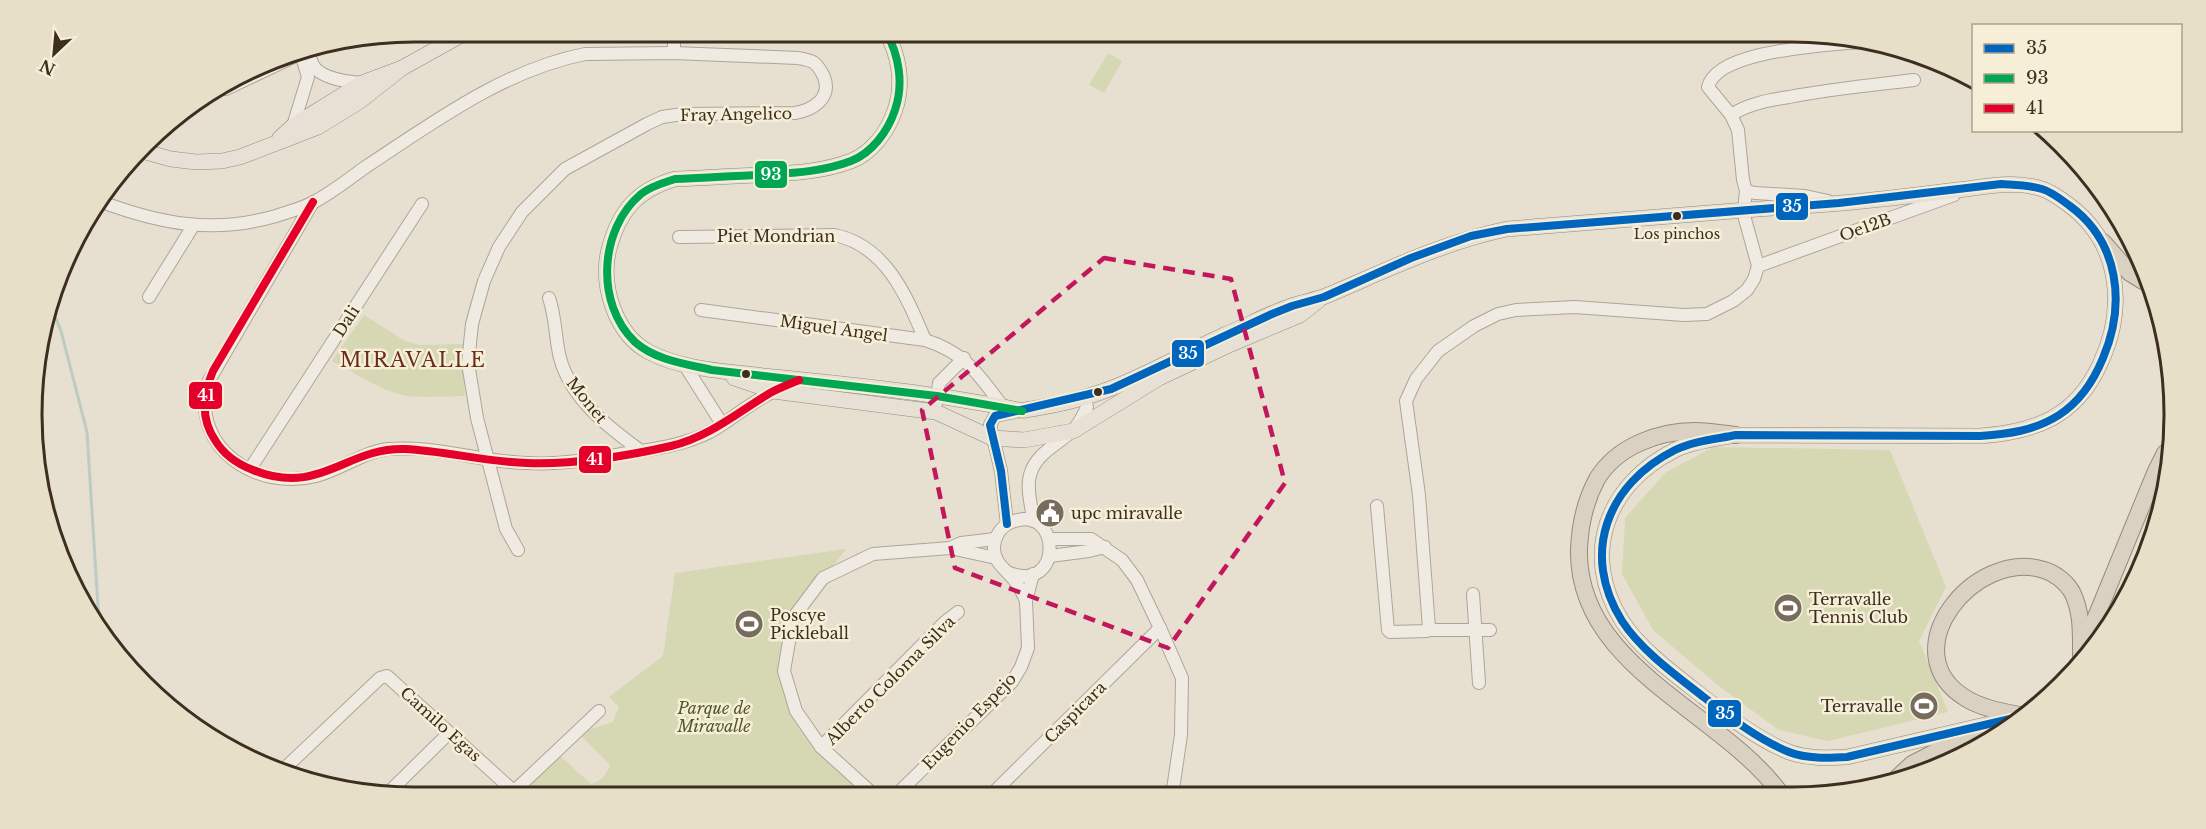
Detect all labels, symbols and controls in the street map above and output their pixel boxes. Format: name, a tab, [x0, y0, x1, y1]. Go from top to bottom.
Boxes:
north arrow	[24, 24, 84, 84]
legend	[1972, 24, 2182, 132]
text: 35	[2026, 37, 2047, 59]
text: N	[36, 55, 59, 80]
text: 93	[2026, 67, 2049, 89]
text: 41	[2026, 97, 2045, 119]
street label: Fray Angelico	[680, 103, 792, 125]
line badge: 93	[754, 160, 788, 189]
text: 93	[761, 164, 781, 184]
line badge: 35	[1775, 192, 1809, 221]
text: 35	[1782, 196, 1802, 216]
street label: Oe12B	[1836, 208, 1894, 246]
marker: Los pinchos	[1671, 210, 1683, 222]
place label: Los pinchos	[1634, 225, 1720, 243]
street label: Piet Mondrian	[717, 226, 835, 246]
street label: Dali	[328, 301, 364, 341]
street label: Miguel Angel	[779, 311, 889, 345]
line badge: 35	[1171, 339, 1205, 368]
text: 35	[1178, 343, 1198, 363]
district label: MIRAVALLE	[340, 348, 486, 372]
unlabelled marker	[740, 368, 752, 380]
street label: Monet	[562, 373, 612, 427]
line badge: 41	[188, 381, 223, 410]
text: 41	[197, 385, 215, 405]
unlabelled marker	[1092, 386, 1104, 398]
line badge: 41	[578, 445, 612, 474]
text: 41	[586, 449, 604, 469]
public building icon: upc miravalle	[1034, 497, 1066, 529]
place label: upc miravalle	[1071, 503, 1183, 523]
place label: Terravalle Tennis Club	[1809, 589, 1908, 627]
sports icon: Terravalle Tennis Club	[1772, 592, 1804, 624]
place label: Poscye Pickleball	[770, 605, 849, 643]
sports icon: Poscye Pickleball	[733, 608, 765, 640]
street label: Alberto Coloma Silva	[820, 611, 959, 750]
street label: Eugenio Espejo	[918, 668, 1020, 774]
street label: Caspicara	[1040, 677, 1110, 747]
street label: Camilo Egas	[396, 682, 486, 766]
sports icon: Terravalle	[1908, 690, 1940, 722]
place label: Terravalle	[1821, 696, 1903, 716]
park label: Parque de Miravalle	[676, 698, 751, 736]
line badge: 35	[1707, 699, 1742, 728]
text: 35	[1715, 703, 1735, 723]

